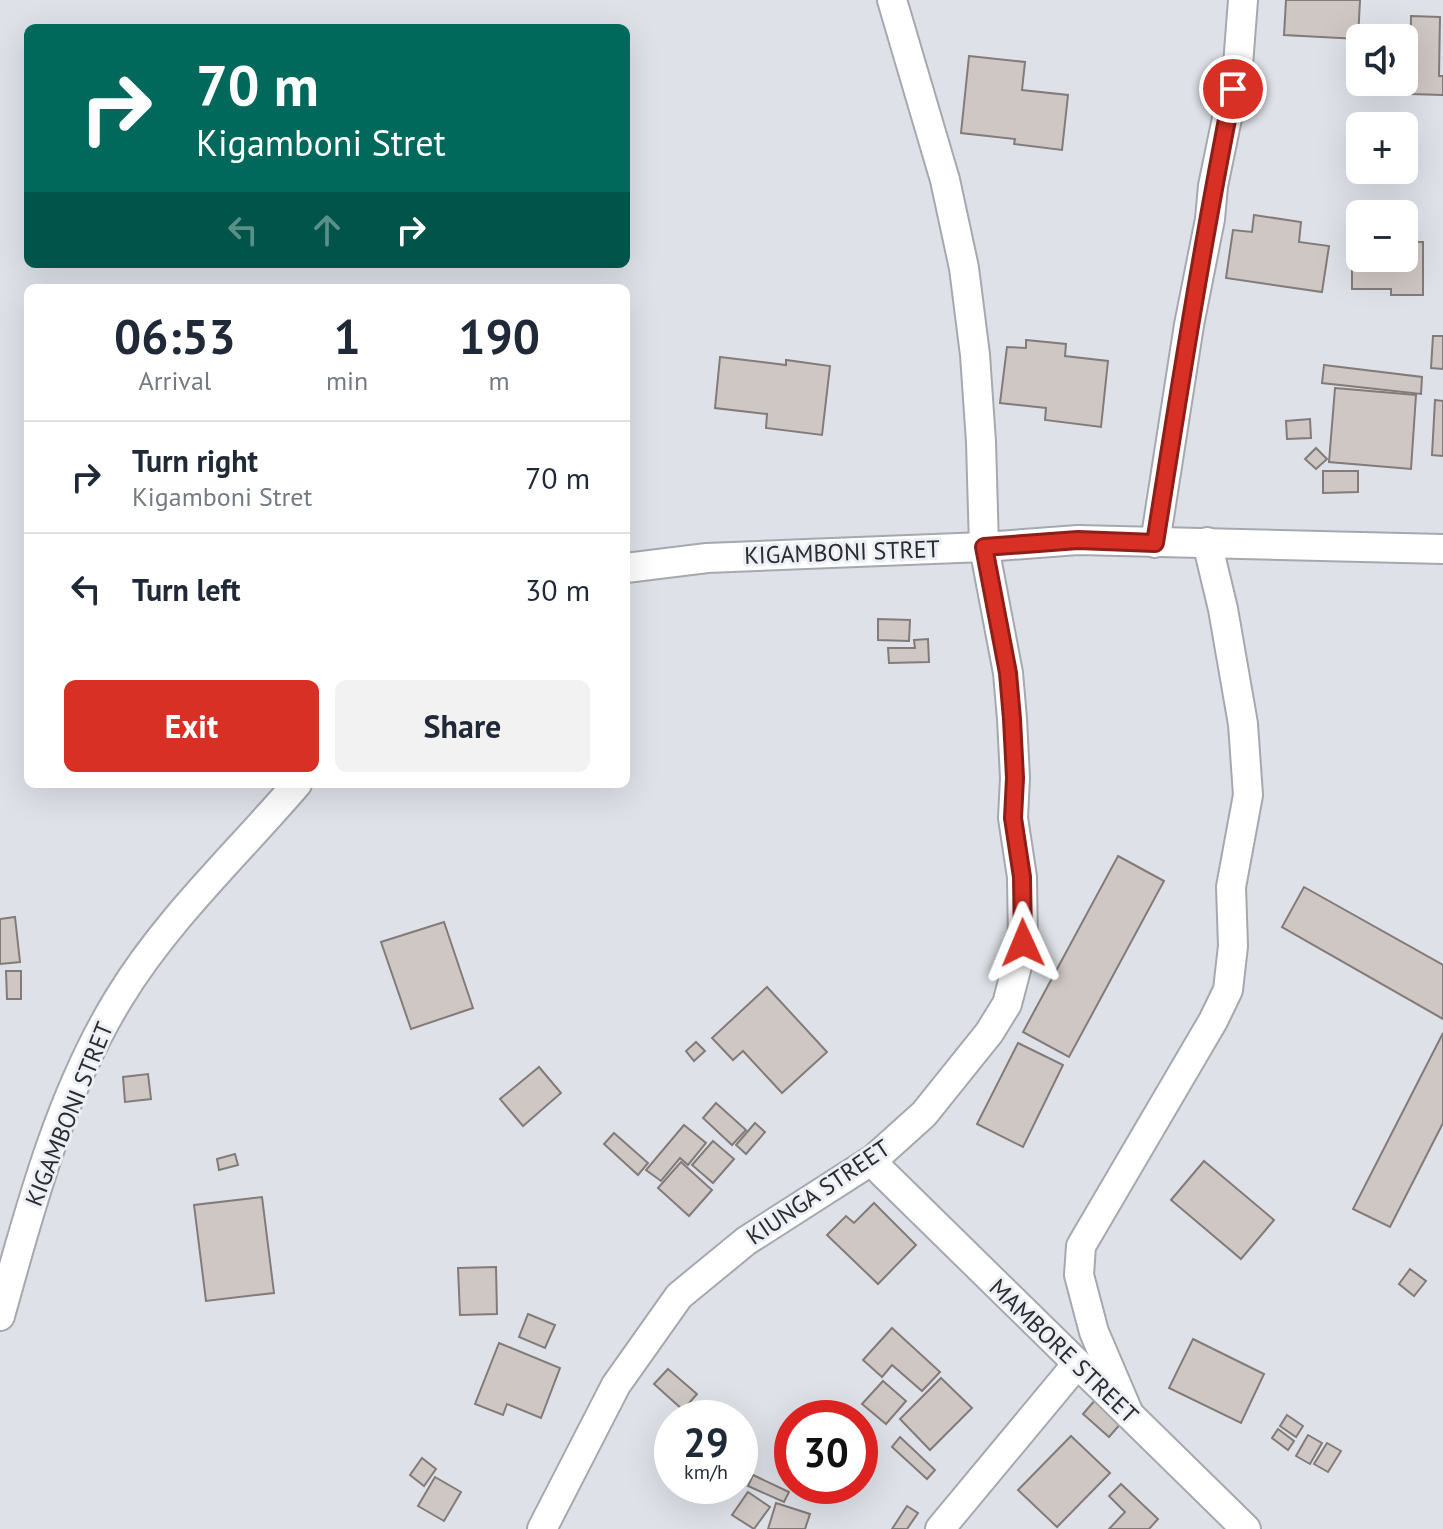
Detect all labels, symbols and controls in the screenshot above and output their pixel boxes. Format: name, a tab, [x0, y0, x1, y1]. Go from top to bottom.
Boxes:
map controls	[1346, 24, 1418, 272]
button: sound	[1346, 24, 1418, 96]
text: 70 m	[196, 49, 319, 121]
pin	[1199, 55, 1267, 123]
icon: right	[64, 56, 168, 160]
icon: arrive	[1211, 67, 1255, 111]
button: +	[1346, 112, 1418, 184]
text: Kigamboni Stret	[196, 119, 446, 166]
button: −	[1346, 200, 1418, 272]
icon: left	[221, 208, 265, 252]
icon: ahead	[305, 208, 349, 252]
icon: right	[389, 208, 433, 252]
text: 06:53	[114, 305, 236, 367]
text: 1	[333, 305, 361, 367]
text: 190	[458, 305, 540, 367]
text: Arrival	[139, 364, 211, 397]
text: min	[326, 364, 368, 397]
text: m	[489, 364, 510, 397]
text: Turn right	[132, 441, 258, 480]
icon: right	[64, 455, 108, 499]
text: 70 m	[525, 458, 590, 497]
text: Kigamboni Stret	[132, 480, 312, 513]
street label: KIGAMBONI STRET	[744, 533, 940, 571]
icon: left	[64, 567, 108, 611]
text: Turn left	[132, 570, 240, 609]
text: 30 m	[525, 570, 590, 609]
button: Exit	[64, 680, 319, 772]
button: Share	[335, 680, 590, 772]
position arrow	[981, 901, 1065, 985]
street label: KIGAMBONI STRET	[18, 1017, 120, 1211]
street label: KIUNGA STREET	[740, 1132, 896, 1252]
street label: MAMBORE STREET	[983, 1272, 1145, 1430]
speed limit sign: 30	[774, 1400, 878, 1504]
text: 29	[683, 1416, 729, 1468]
text: km/h	[684, 1459, 728, 1485]

